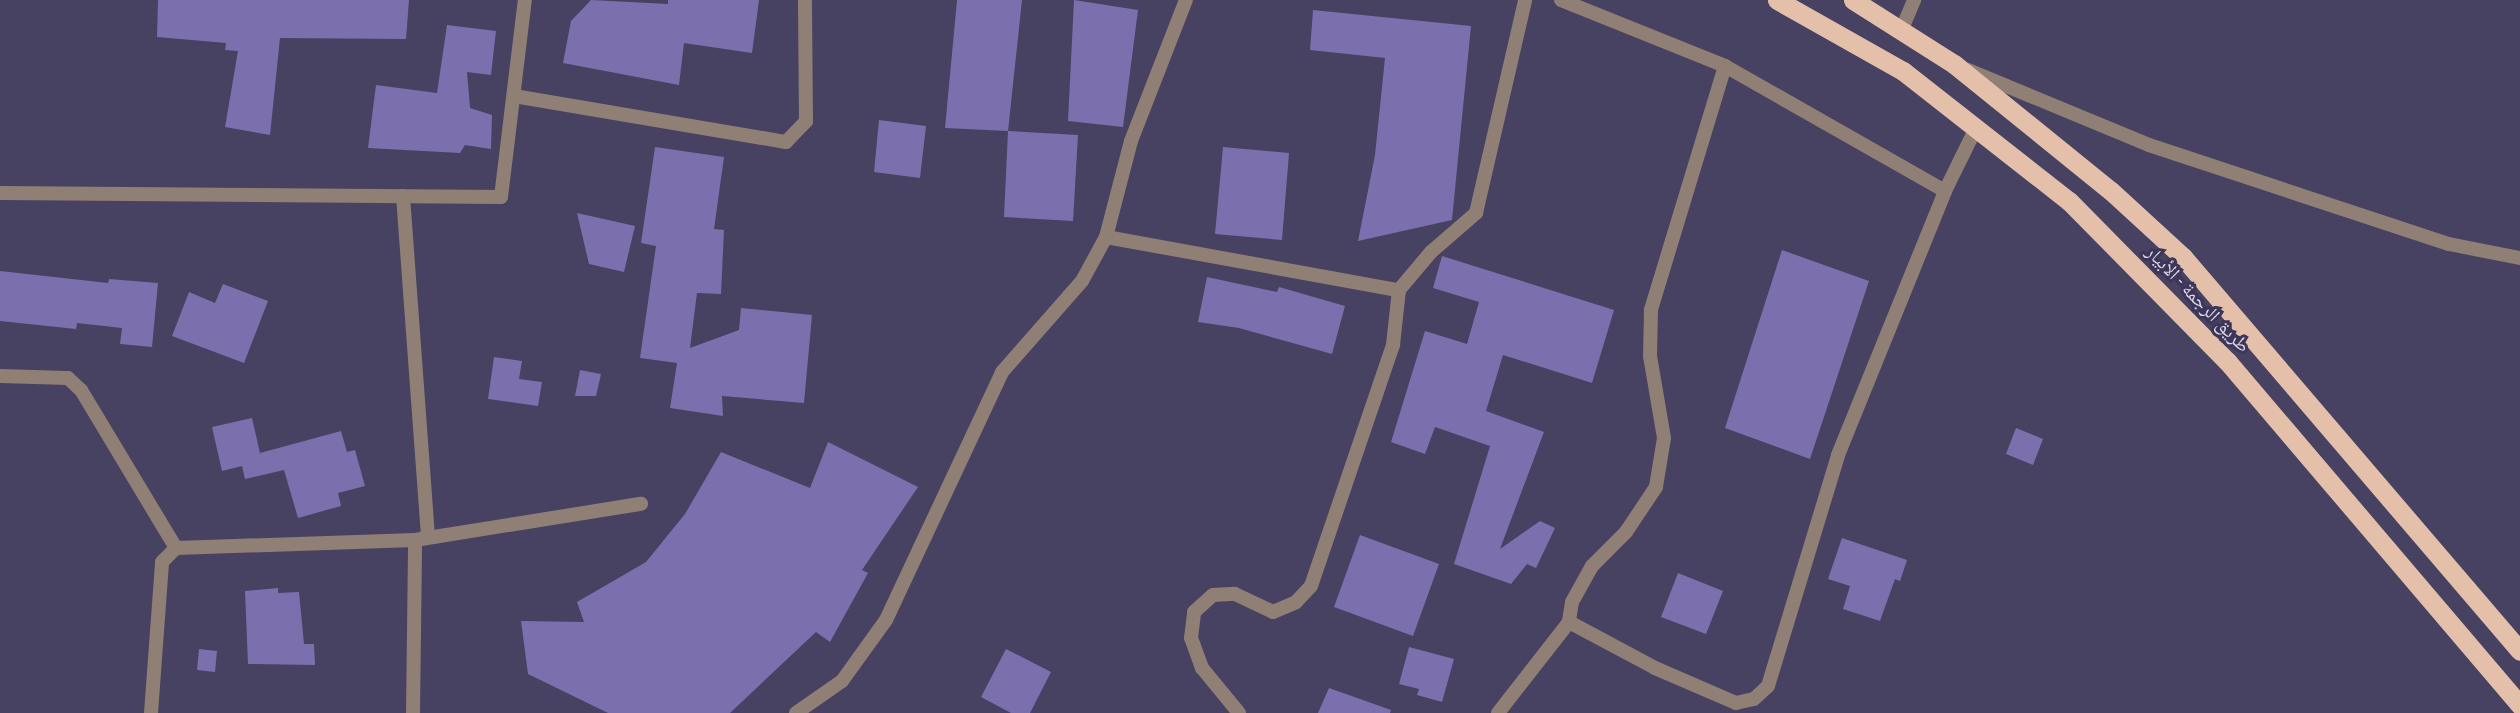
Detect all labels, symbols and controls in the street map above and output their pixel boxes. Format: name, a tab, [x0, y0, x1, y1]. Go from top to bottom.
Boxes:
street label: طريق الرجمة - الأبيار	[2141, 241, 2255, 357]

